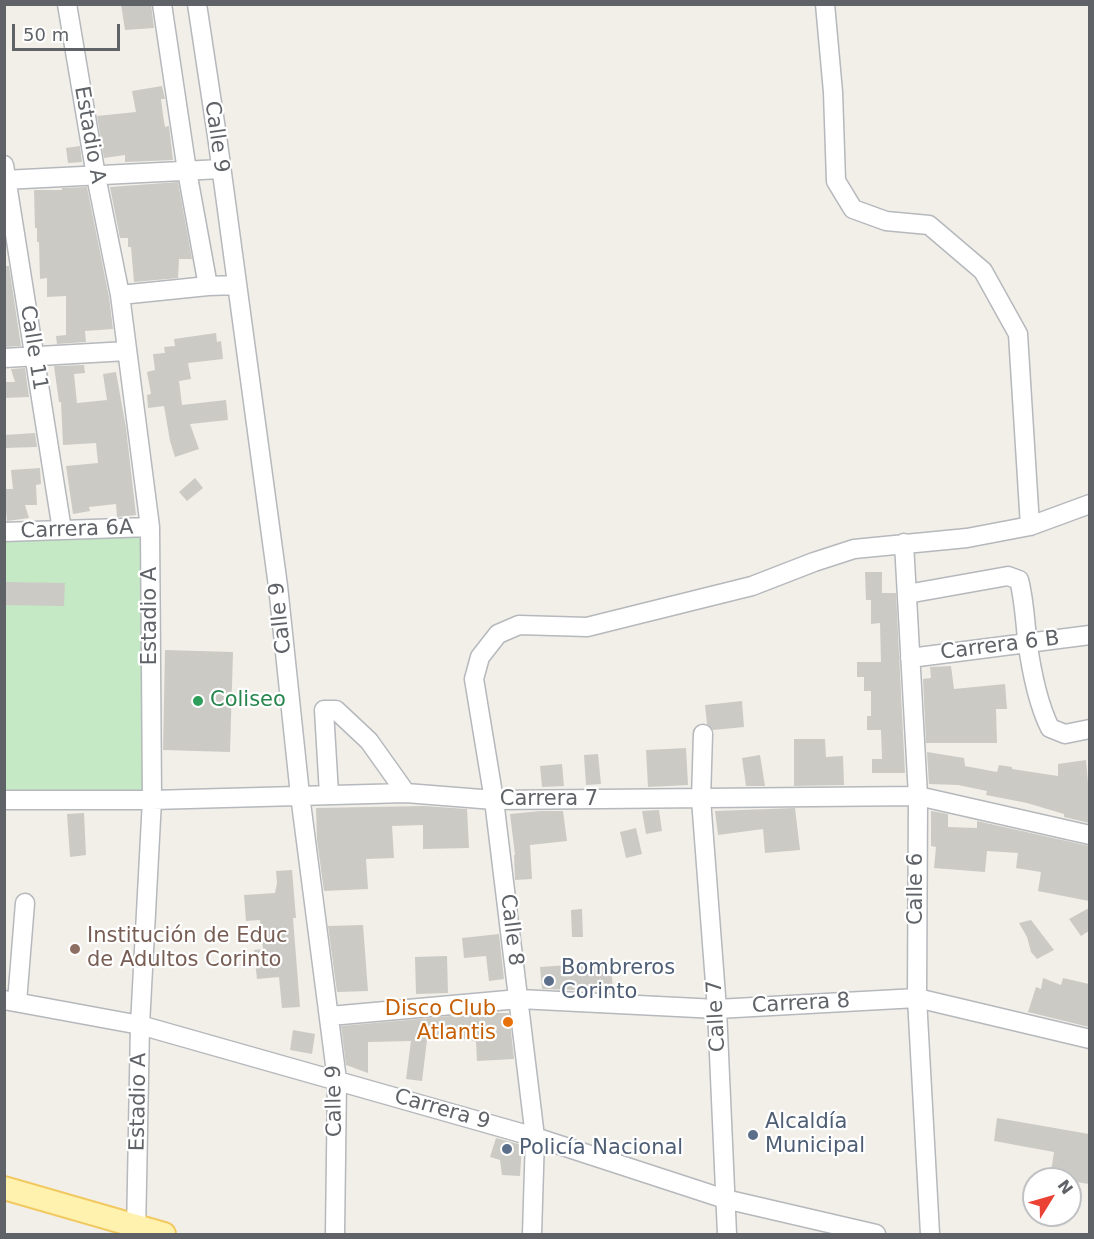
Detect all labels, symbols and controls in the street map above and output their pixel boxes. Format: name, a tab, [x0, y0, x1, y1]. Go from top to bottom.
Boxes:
scale bar	[15, 12, 123, 50]
text: 50 m	[23, 24, 69, 45]
street label: Estadio A	[68, 84, 110, 186]
street label: Calle 9	[199, 100, 233, 174]
street label: Calle 11	[14, 304, 52, 392]
street label: Carrera 6A	[20, 515, 134, 545]
street label: Estadio A	[138, 567, 164, 665]
street label: Calle 9	[265, 581, 297, 655]
street label: Carrera 6 B	[939, 626, 1061, 666]
place label: Coliseo	[210, 688, 286, 714]
marker: Coliseo	[191, 694, 205, 708]
street label: Carrera 7	[500, 787, 598, 813]
street label: Calle 6	[904, 853, 930, 925]
street label: Calle 8	[494, 893, 528, 967]
place label: Institución de Educ de Adultos Corinto	[87, 924, 288, 974]
marker: Institución de Educ de Adultos Corinto	[68, 942, 82, 956]
place label: Bombreros Corinto	[561, 956, 675, 1006]
marker: Bombreros Corinto	[542, 974, 556, 988]
street label: Calle 7	[703, 979, 731, 1053]
street label: Carrera 8	[751, 989, 851, 1019]
place label: Disco Club Atlantis	[385, 997, 496, 1047]
marker: Disco Club Atlantis	[501, 1015, 515, 1029]
street label: Estadio A	[126, 1053, 152, 1151]
street label: Calle 9	[322, 1065, 348, 1137]
street label: Carrera 9	[391, 1084, 493, 1136]
place label: Alcaldía Municipal	[765, 1110, 865, 1160]
marker: Alcaldía Municipal	[746, 1128, 760, 1142]
place label: Policía Nacional	[519, 1136, 683, 1162]
marker: Policía Nacional	[500, 1142, 514, 1156]
north arrow	[1022, 1167, 1082, 1227]
text: N	[1054, 1176, 1077, 1198]

